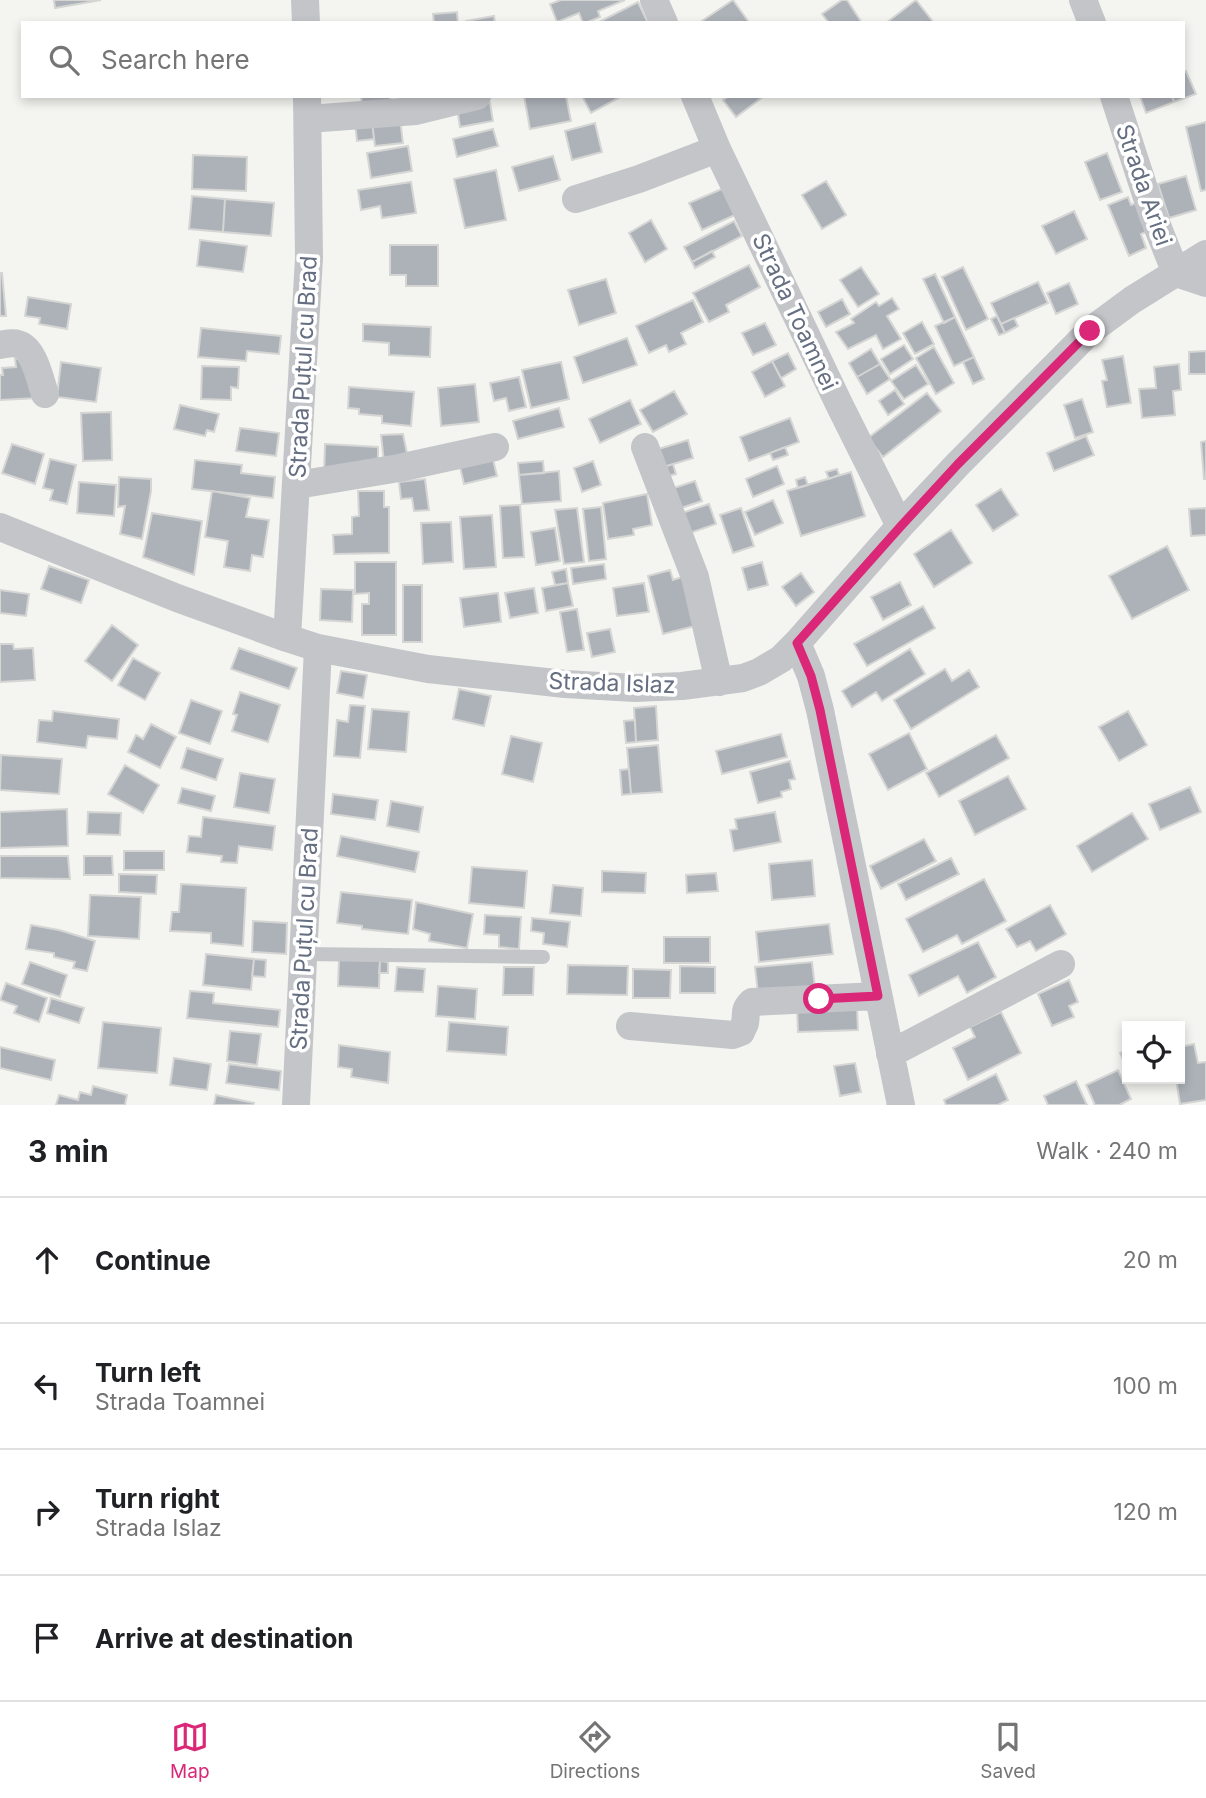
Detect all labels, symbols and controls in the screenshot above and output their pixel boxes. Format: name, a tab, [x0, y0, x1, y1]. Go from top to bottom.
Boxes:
search box	[21, 21, 1185, 98]
icon: search	[45, 41, 83, 79]
text: Search here	[101, 44, 250, 75]
street label: Strada Ariei	[1110, 121, 1178, 249]
street label: Strada Toamnei	[746, 229, 844, 395]
street label: Strada Puțul cu Brad	[283, 255, 323, 479]
route end	[1074, 315, 1105, 346]
street label: Strada Islaz	[548, 667, 676, 699]
street label: Strada Puțul cu Brad	[284, 827, 324, 1051]
route start	[803, 983, 834, 1014]
map controls	[1122, 1021, 1185, 1084]
button: locate	[1122, 1021, 1185, 1084]
text: 3 min	[28, 1133, 109, 1169]
text: Walk · 240 m	[1036, 1137, 1178, 1165]
icon: ahead	[28, 1241, 66, 1279]
text: Continue	[95, 1245, 211, 1276]
text: 20 m	[1123, 1246, 1178, 1274]
text: Turn left	[95, 1357, 201, 1388]
icon: left	[28, 1367, 66, 1405]
text: 100 m	[1113, 1372, 1178, 1400]
text: Strada Toamnei	[95, 1388, 265, 1416]
text: Turn right	[95, 1483, 220, 1514]
icon: right	[28, 1493, 66, 1531]
text: 120 m	[1113, 1498, 1178, 1526]
text: Strada Islaz	[95, 1514, 222, 1542]
icon: arrive	[28, 1619, 66, 1657]
text: Arrive at destination	[95, 1623, 354, 1654]
tab: Map	[170, 1718, 210, 1783]
tab: Directions	[550, 1718, 640, 1783]
tab: Saved	[980, 1718, 1036, 1783]

